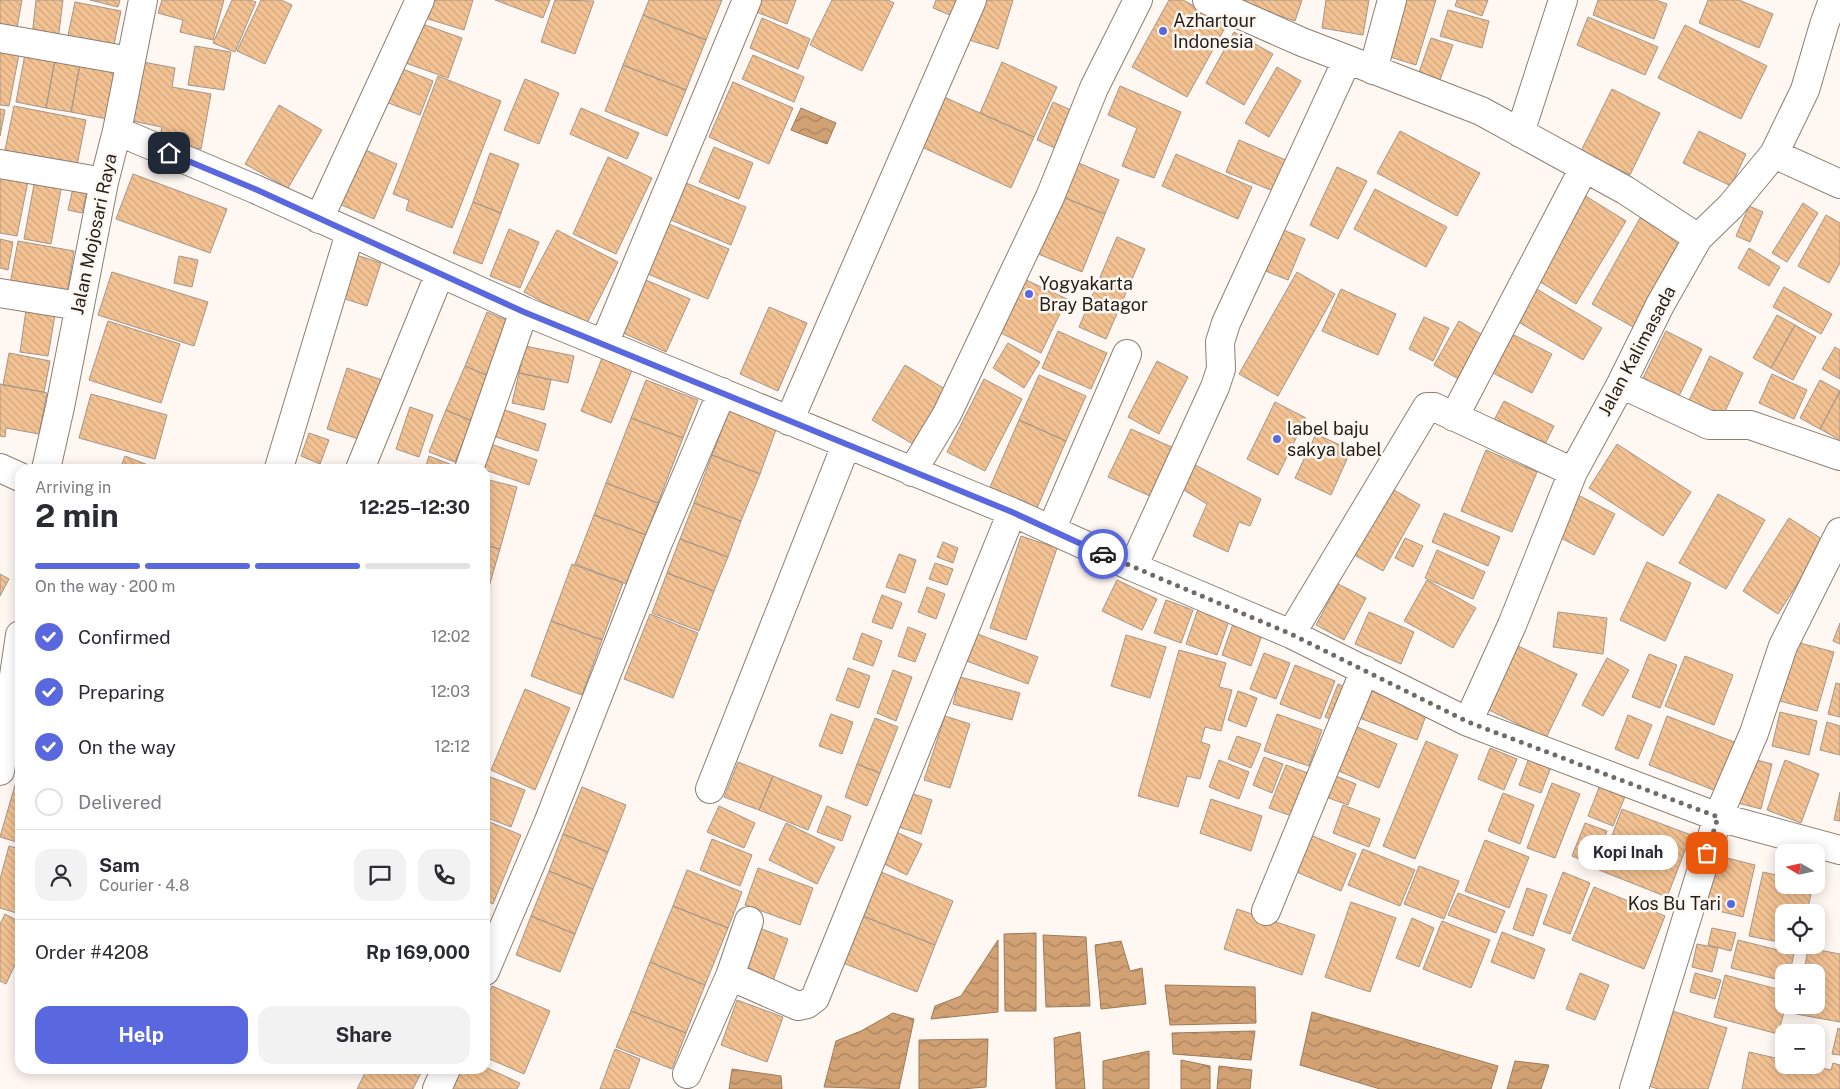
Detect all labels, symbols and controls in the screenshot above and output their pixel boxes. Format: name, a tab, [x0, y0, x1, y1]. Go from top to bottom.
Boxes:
place label: Azhartour Indonesia	[1173, 10, 1256, 52]
marker: Azhartour Indonesia	[1157, 25, 1169, 37]
pin	[148, 132, 190, 174]
icon: home	[155, 139, 183, 167]
street label: Jalan Mojosari Raya	[66, 152, 121, 316]
place label: Yogyakarta Bray Batagor	[1039, 273, 1148, 315]
street label: Jalan Kalimasada	[1593, 282, 1680, 419]
marker: Yogyakarta Bray Batagor	[1023, 288, 1035, 300]
place label: label baju sakya label	[1287, 418, 1382, 460]
marker: label baju sakya label	[1271, 433, 1283, 445]
text: Arriving in	[35, 478, 111, 497]
text: 12:25–12:30	[359, 496, 470, 518]
text: 2 min	[35, 497, 119, 534]
courier	[1078, 529, 1128, 579]
icon: car	[1089, 540, 1117, 568]
text: On the way · 200 m	[35, 577, 175, 596]
icon: check	[35, 623, 63, 651]
text: Confirmed	[78, 626, 171, 648]
text: 12:02	[431, 627, 470, 646]
icon: check	[35, 678, 63, 706]
text: Preparing	[78, 681, 165, 703]
text: 12:03	[431, 682, 470, 701]
icon: check	[35, 733, 63, 761]
text: On the way	[78, 736, 176, 758]
text: 12:12	[434, 737, 470, 756]
text: Delivered	[78, 791, 162, 813]
pin	[1686, 832, 1728, 874]
callout: Kopi Inah	[1577, 836, 1677, 870]
icon: bag	[1693, 839, 1721, 867]
text: Kopi Inah	[1593, 843, 1663, 862]
north arrow	[1775, 844, 1825, 894]
map controls	[1775, 844, 1825, 1074]
button: person	[35, 849, 87, 901]
button: chat	[354, 849, 406, 901]
button: phone	[418, 849, 470, 901]
text: Sam	[99, 854, 140, 876]
text: Courier · 4.8	[99, 876, 189, 895]
place label: Kos Bu Tari	[1628, 893, 1721, 914]
marker: Kos Bu Tari	[1725, 898, 1737, 910]
button: locate	[1775, 904, 1825, 954]
text: Order #4208	[35, 941, 149, 963]
text: Rp 169,000	[366, 941, 470, 963]
button: +	[1775, 964, 1825, 1014]
button: Help	[35, 1006, 248, 1064]
button: Share	[258, 1006, 470, 1064]
button: −	[1775, 1024, 1825, 1074]

